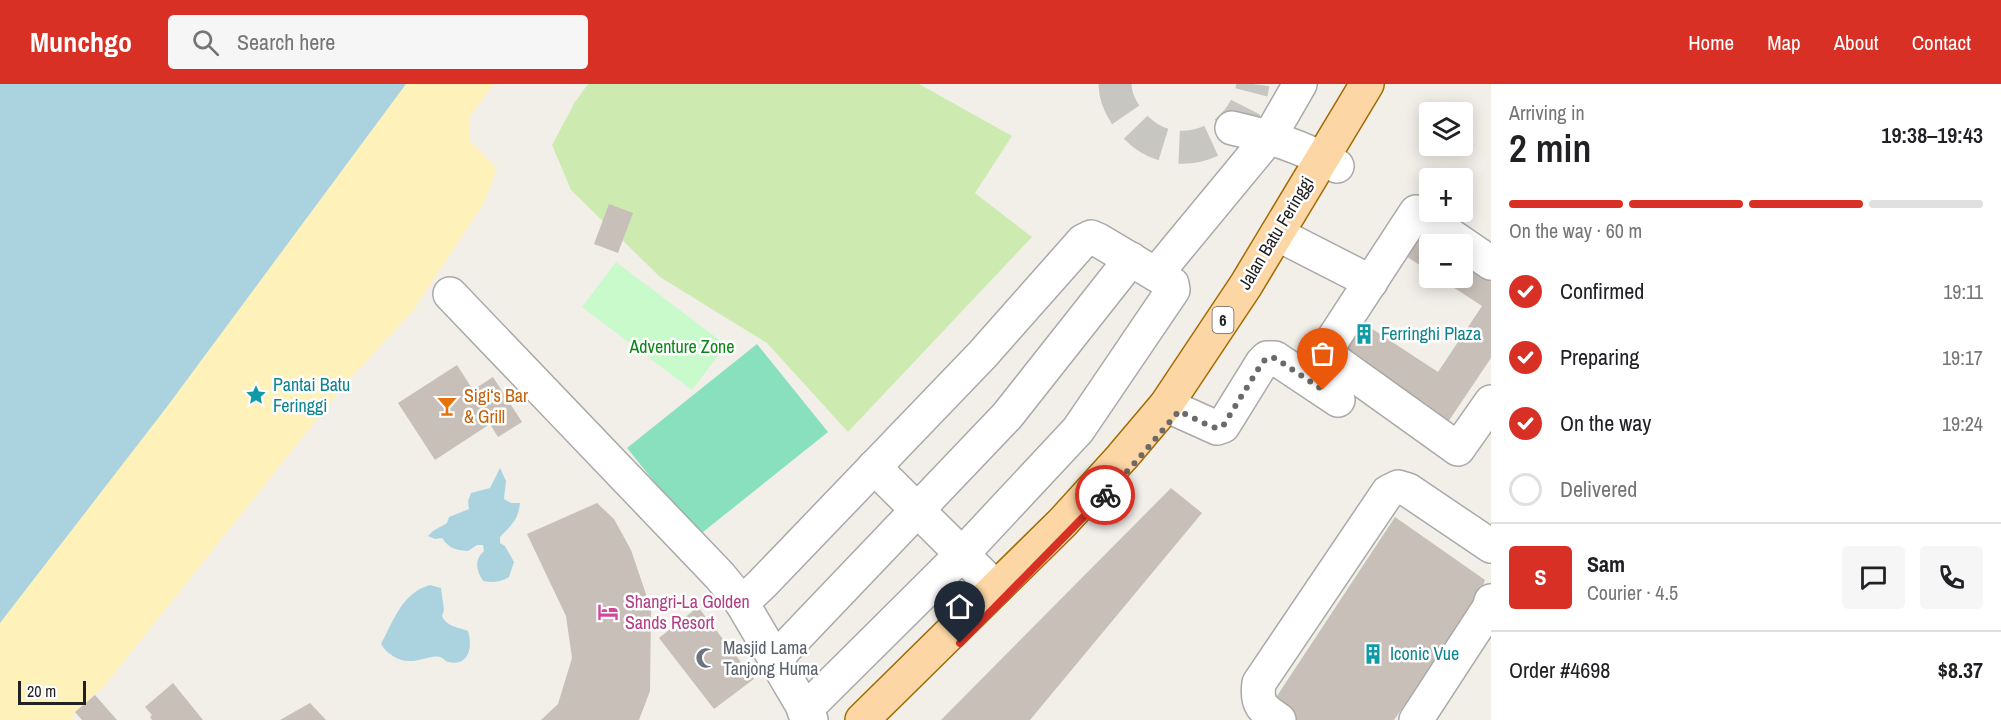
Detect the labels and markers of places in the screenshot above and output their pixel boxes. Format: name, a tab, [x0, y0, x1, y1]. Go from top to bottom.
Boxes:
place label: Ferringhi Plaza	[1381, 321, 1481, 346]
building icon: Ferringhi Plaza	[1352, 322, 1376, 346]
pin	[1297, 328, 1348, 390]
place label: Pantai Batu Feringgi	[273, 372, 350, 418]
place icon: Pantai Batu Feringgi	[244, 383, 268, 407]
place label: Sigi‘s Bar & Grill	[464, 383, 528, 429]
bar icon: Sigi‘s Bar & Grill	[435, 394, 459, 418]
pin	[934, 581, 985, 643]
place label: Shangri-La Golden Sands Resort	[625, 589, 750, 635]
hotel icon: Shangri-La Golden Sands Resort	[596, 600, 620, 624]
place label: Masjid Lama Tanjong Huma	[723, 635, 818, 681]
place label: Iconic Vue	[1390, 641, 1459, 666]
building icon: Iconic Vue	[1361, 642, 1385, 666]
mosque icon: Masjid Lama Tanjong Huma	[694, 646, 718, 670]

